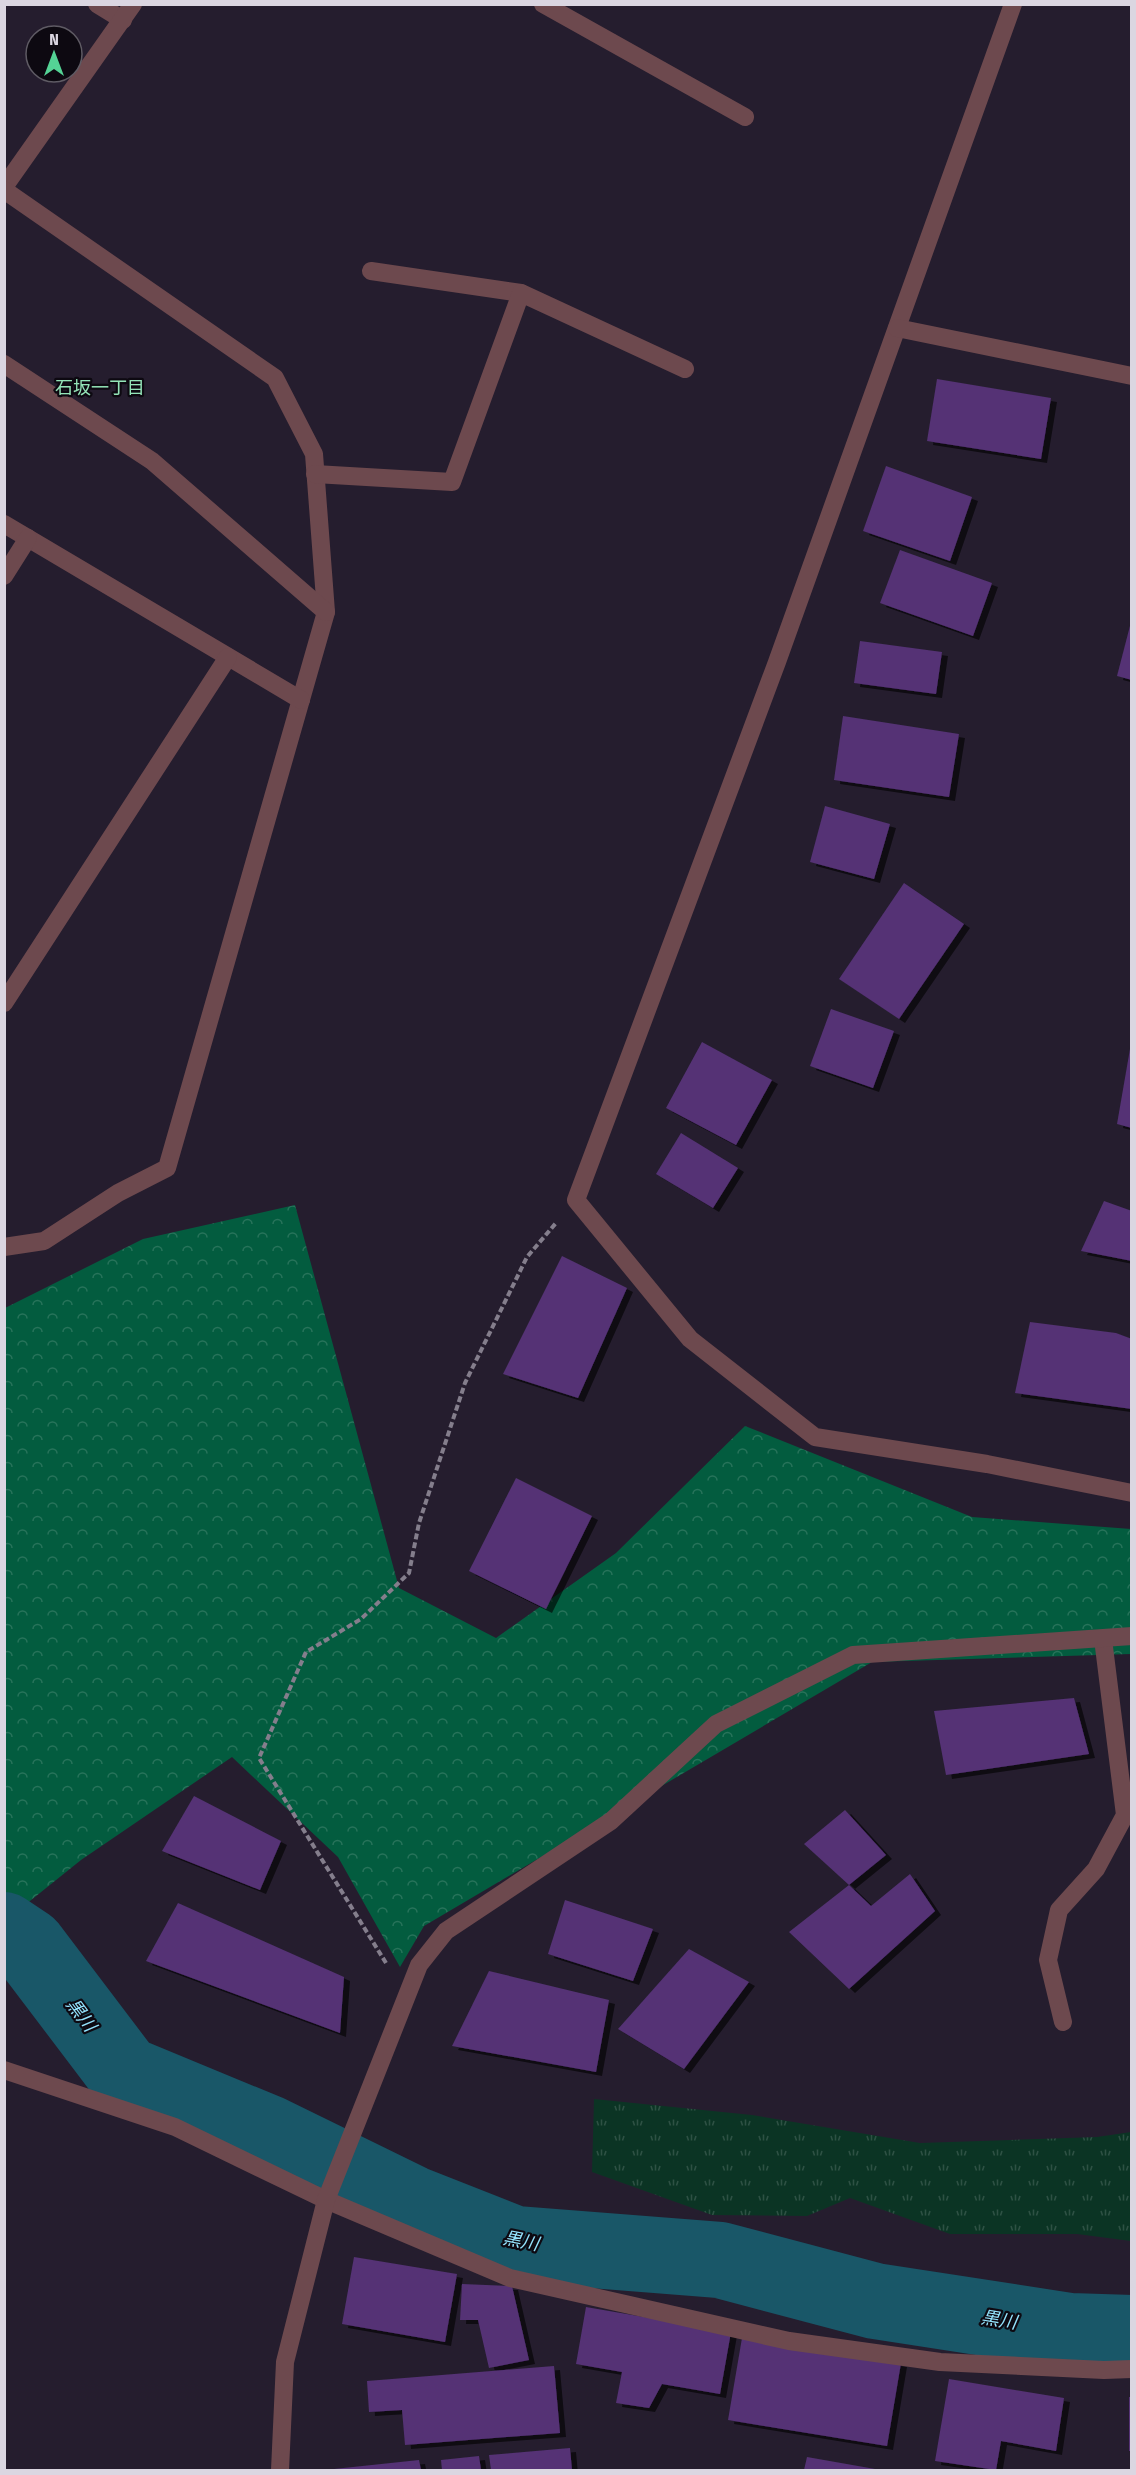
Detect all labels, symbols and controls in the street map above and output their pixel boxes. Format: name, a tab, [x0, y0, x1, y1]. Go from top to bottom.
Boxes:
north arrow	[24, 24, 84, 84]
text: N	[49, 30, 59, 49]
district label: 石坂一丁目	[55, 377, 145, 399]
water label: 黒川	[61, 1994, 102, 2038]
water label: 黒川	[501, 2227, 543, 2256]
water label: 黒川	[980, 2306, 1020, 2334]

